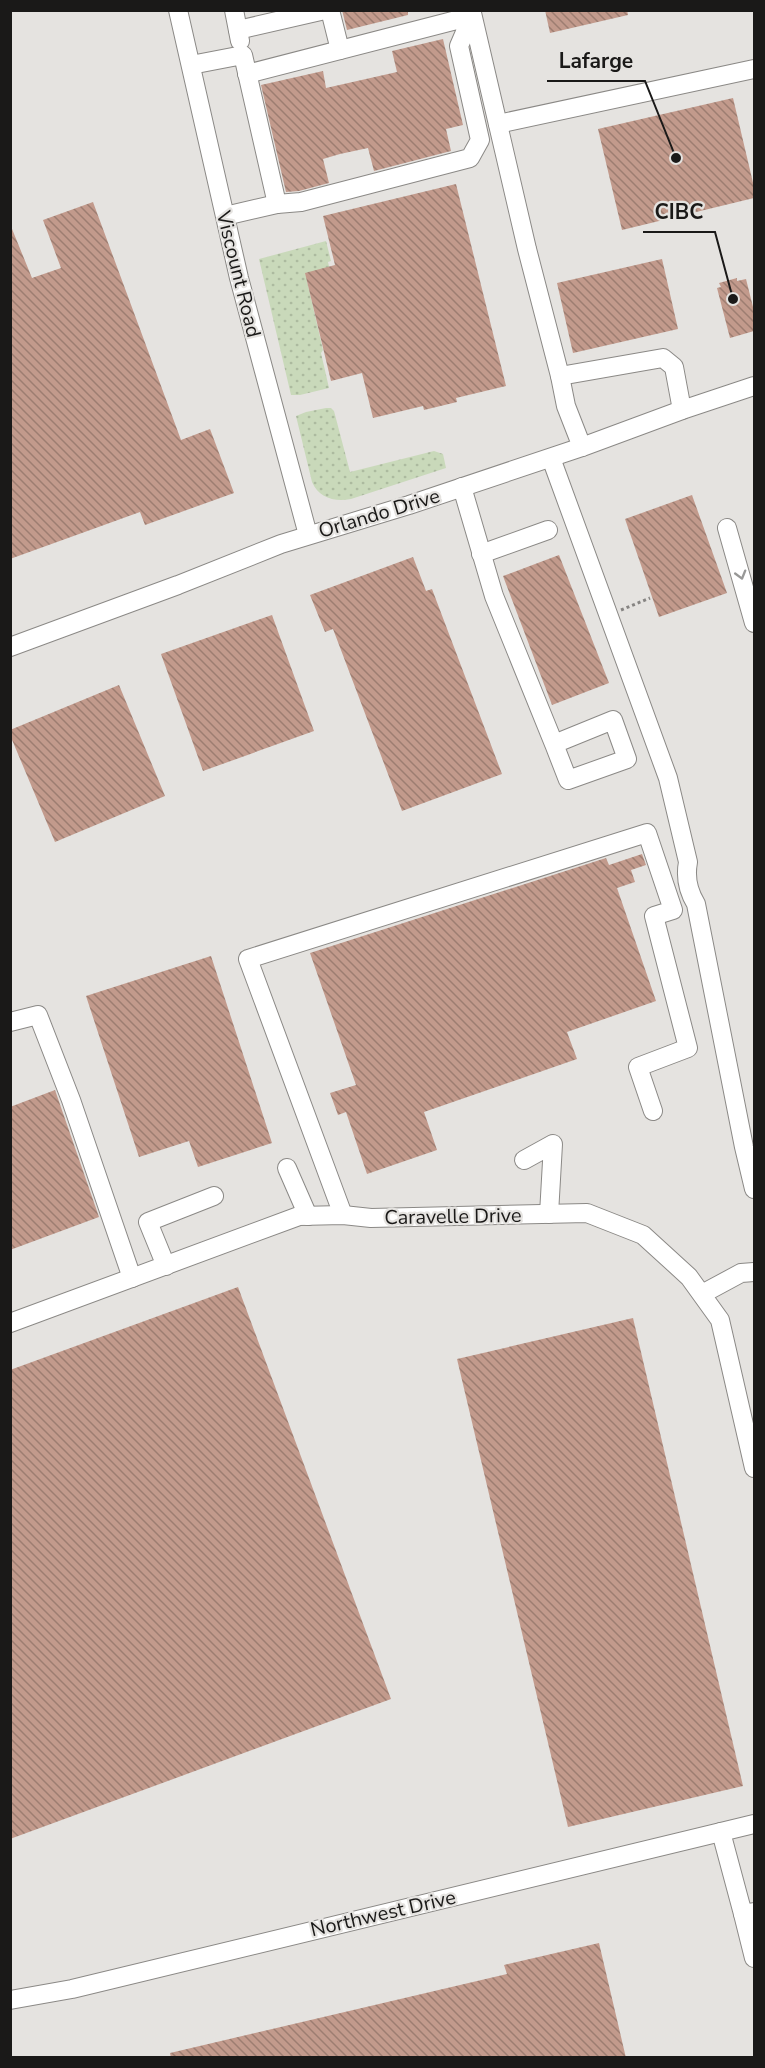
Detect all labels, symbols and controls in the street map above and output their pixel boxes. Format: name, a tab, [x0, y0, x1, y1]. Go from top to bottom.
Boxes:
callout: Lafarge	[547, 42, 645, 81]
text: Lafarge	[559, 47, 633, 75]
callout: CIBC	[643, 193, 715, 232]
text: CIBC	[655, 198, 703, 226]
street label: Viscount Road	[210, 207, 267, 340]
street label: Orlando Drive	[315, 482, 443, 545]
one-way arrow	[734, 569, 746, 580]
street label: Caravelle Drive	[384, 1202, 522, 1231]
street label: Northwest Drive	[308, 1884, 458, 1943]

